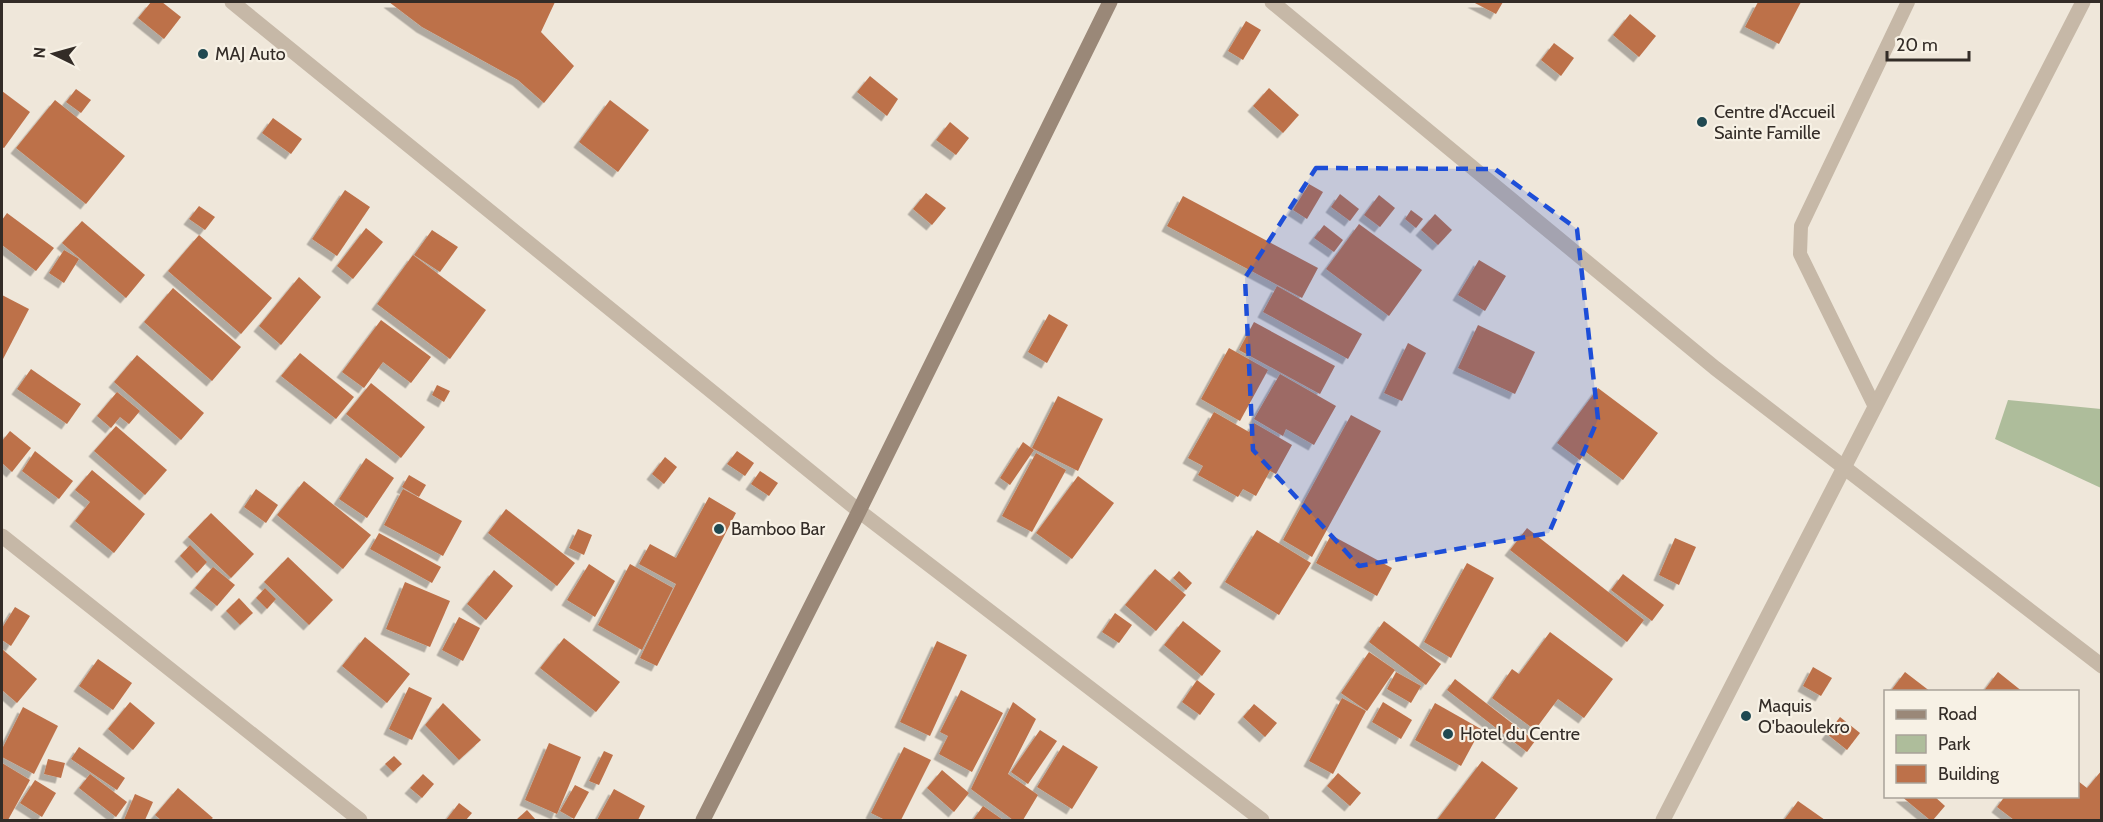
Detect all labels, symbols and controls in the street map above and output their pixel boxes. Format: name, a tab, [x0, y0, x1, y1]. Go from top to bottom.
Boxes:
north arrow	[24, 24, 84, 84]
scale bar	[1887, 24, 1970, 62]
text: 20 m	[1896, 34, 1938, 56]
place label: MAJ Auto	[215, 43, 286, 65]
text: N	[30, 46, 50, 59]
marker: MAJ Auto	[196, 47, 210, 61]
place label: Centre d'Accueil Sainte Famille	[1714, 101, 1836, 144]
marker: Centre d'Accueil Sainte Famille	[1695, 115, 1709, 129]
place label: Bamboo Bar	[731, 518, 825, 540]
marker: Bamboo Bar	[712, 522, 726, 536]
legend	[1884, 690, 2079, 798]
place label: Maquis O'baoulekro	[1758, 695, 1850, 738]
text: Road	[1938, 703, 1977, 725]
marker: Maquis O'baoulekro	[1739, 709, 1753, 723]
place label: Hotel du Centre	[1460, 723, 1580, 745]
marker: Hotel du Centre	[1441, 727, 1455, 741]
text: Park	[1938, 733, 1971, 755]
text: Building	[1938, 763, 2000, 785]

